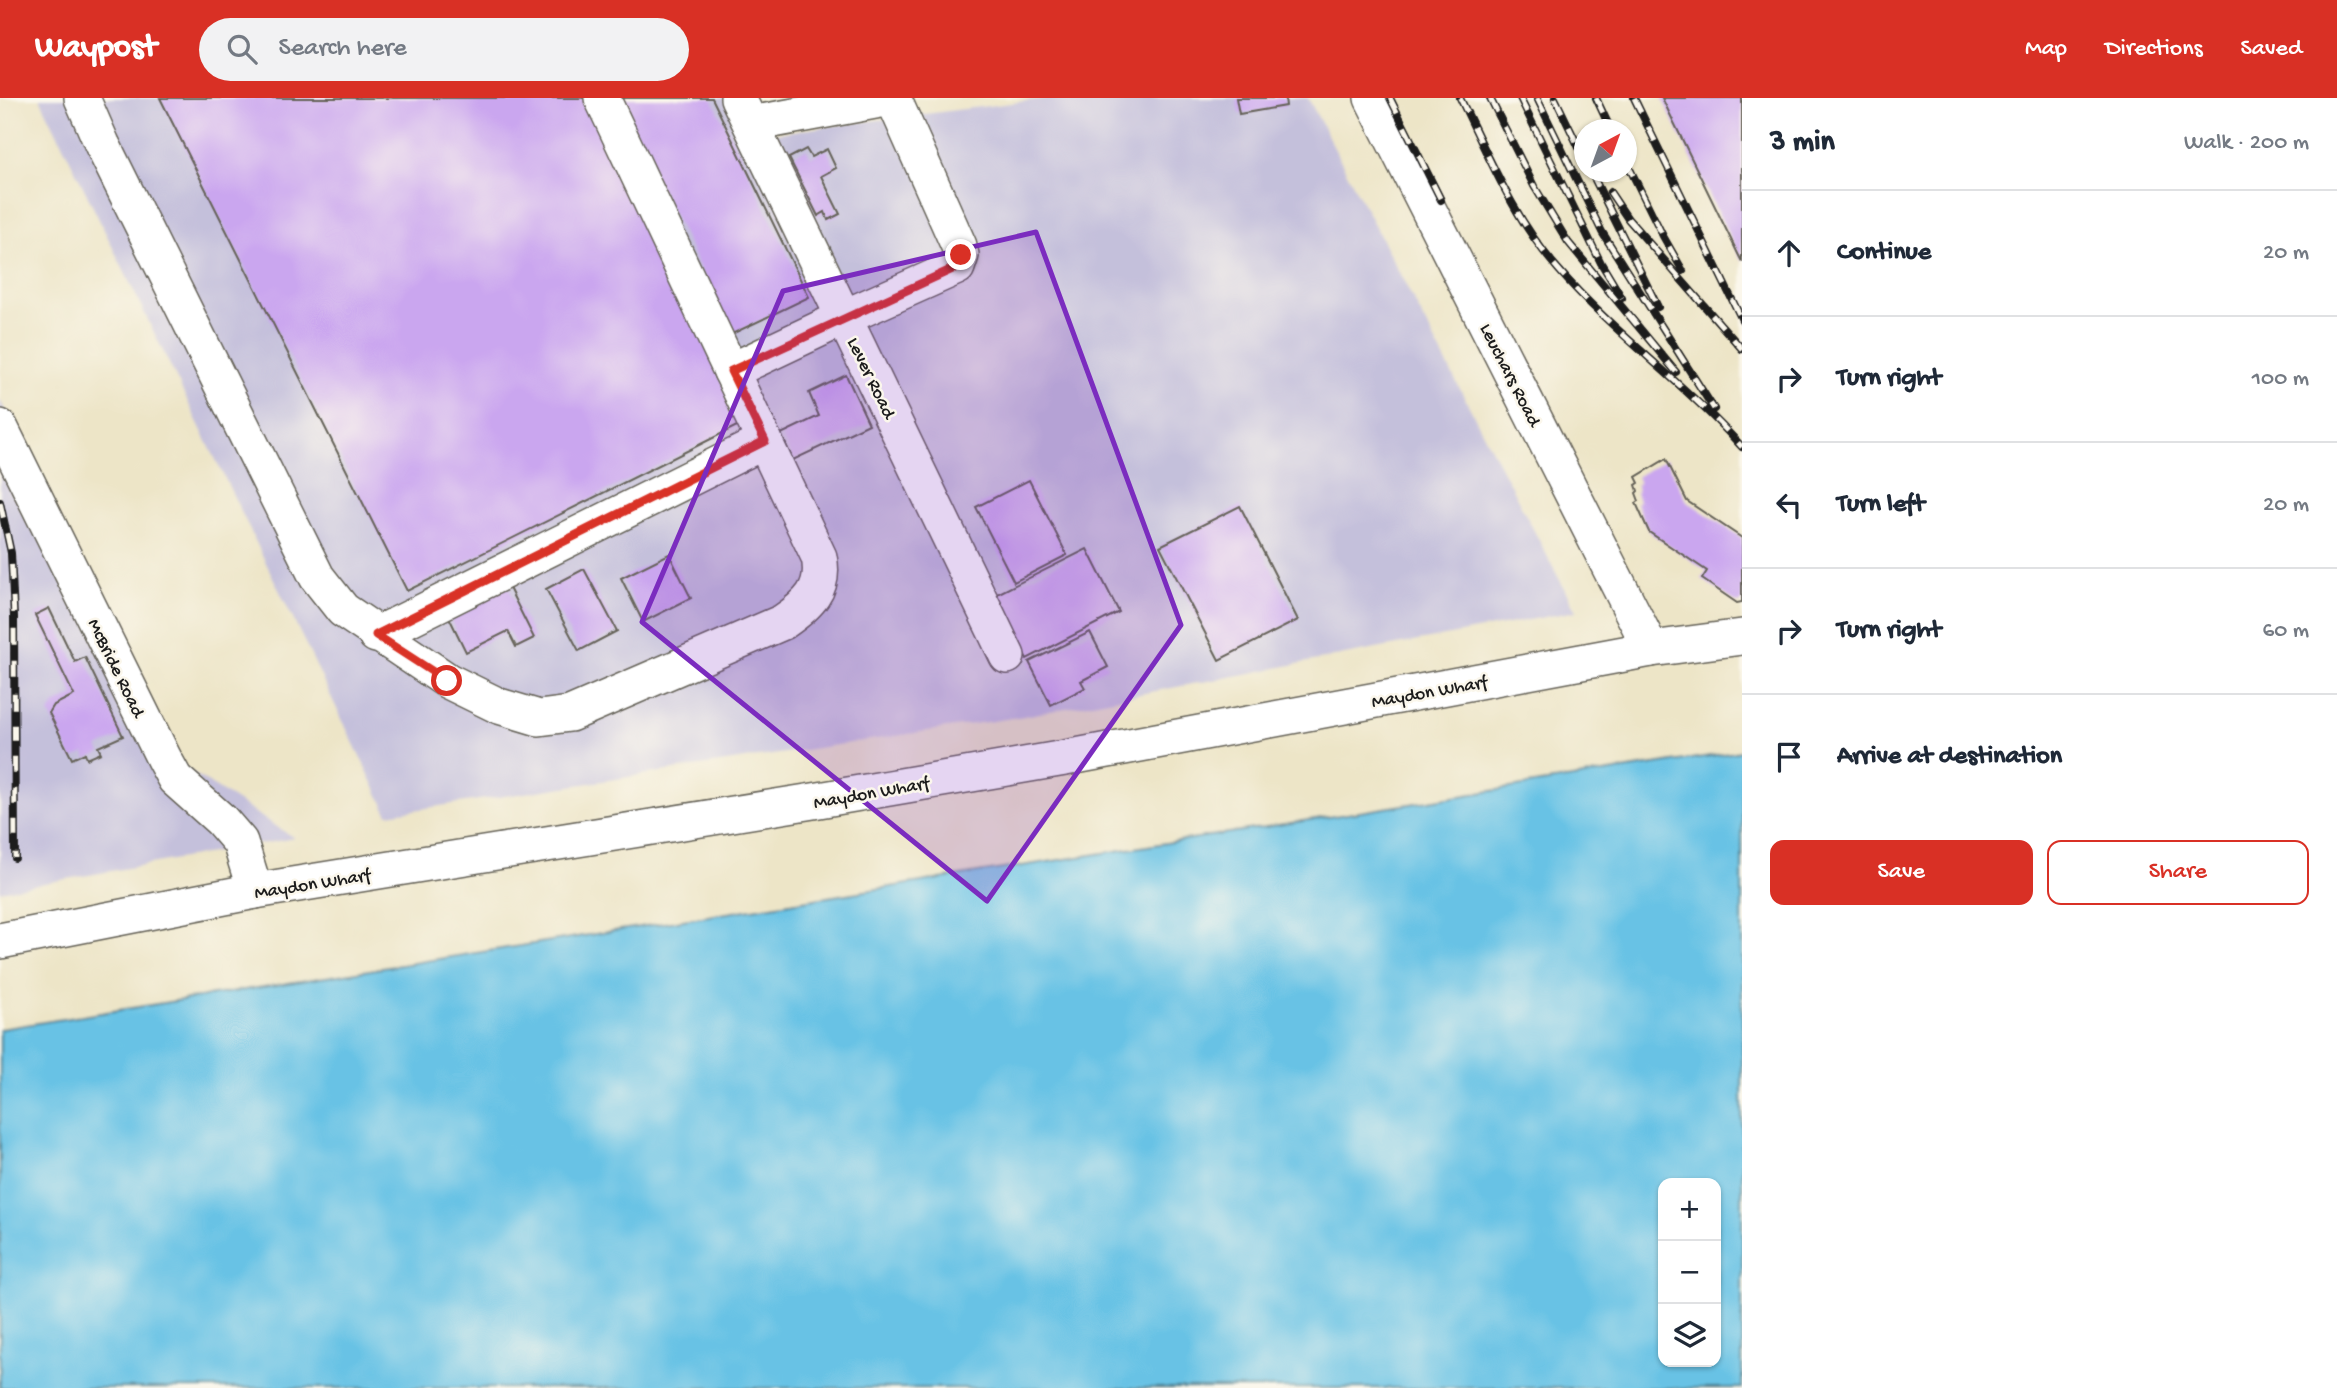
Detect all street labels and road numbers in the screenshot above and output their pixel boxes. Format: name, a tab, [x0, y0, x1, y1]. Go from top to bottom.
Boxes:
street label: Leuchars Road	[1473, 320, 1546, 433]
street label: Lever Road	[840, 334, 900, 425]
street label: McBride Road	[81, 615, 149, 723]
street label: Maydon Wharf	[1370, 672, 1491, 715]
street label: Maydon Wharf	[812, 773, 933, 816]
street label: Maydon Wharf	[253, 865, 374, 906]

